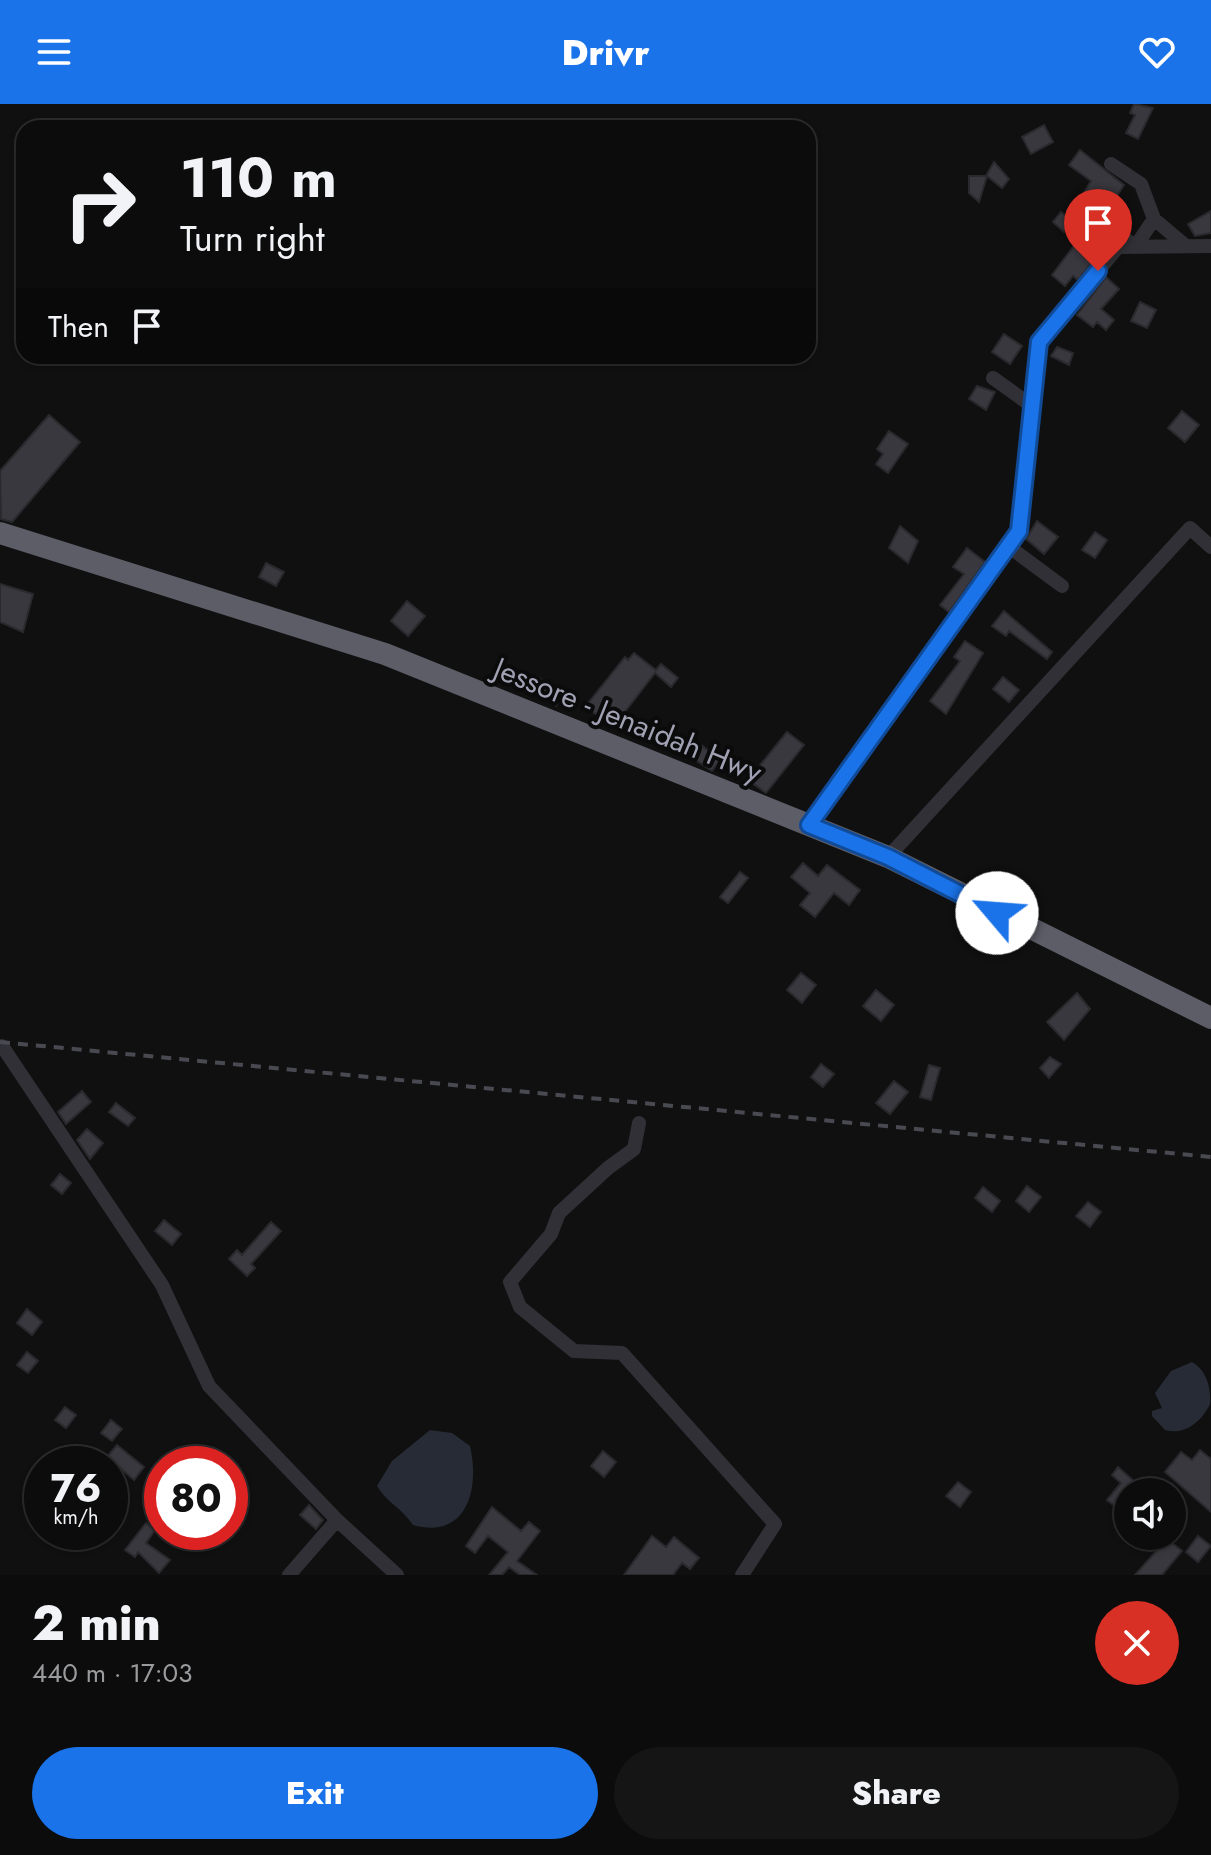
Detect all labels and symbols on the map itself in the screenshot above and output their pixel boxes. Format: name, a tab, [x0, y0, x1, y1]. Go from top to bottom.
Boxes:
pin	[1064, 189, 1132, 271]
street label: Jessore - Jenaidah Hwy	[484, 645, 769, 794]
position arrow	[955, 871, 1039, 955]
speed limit sign: 80	[144, 1446, 248, 1550]

